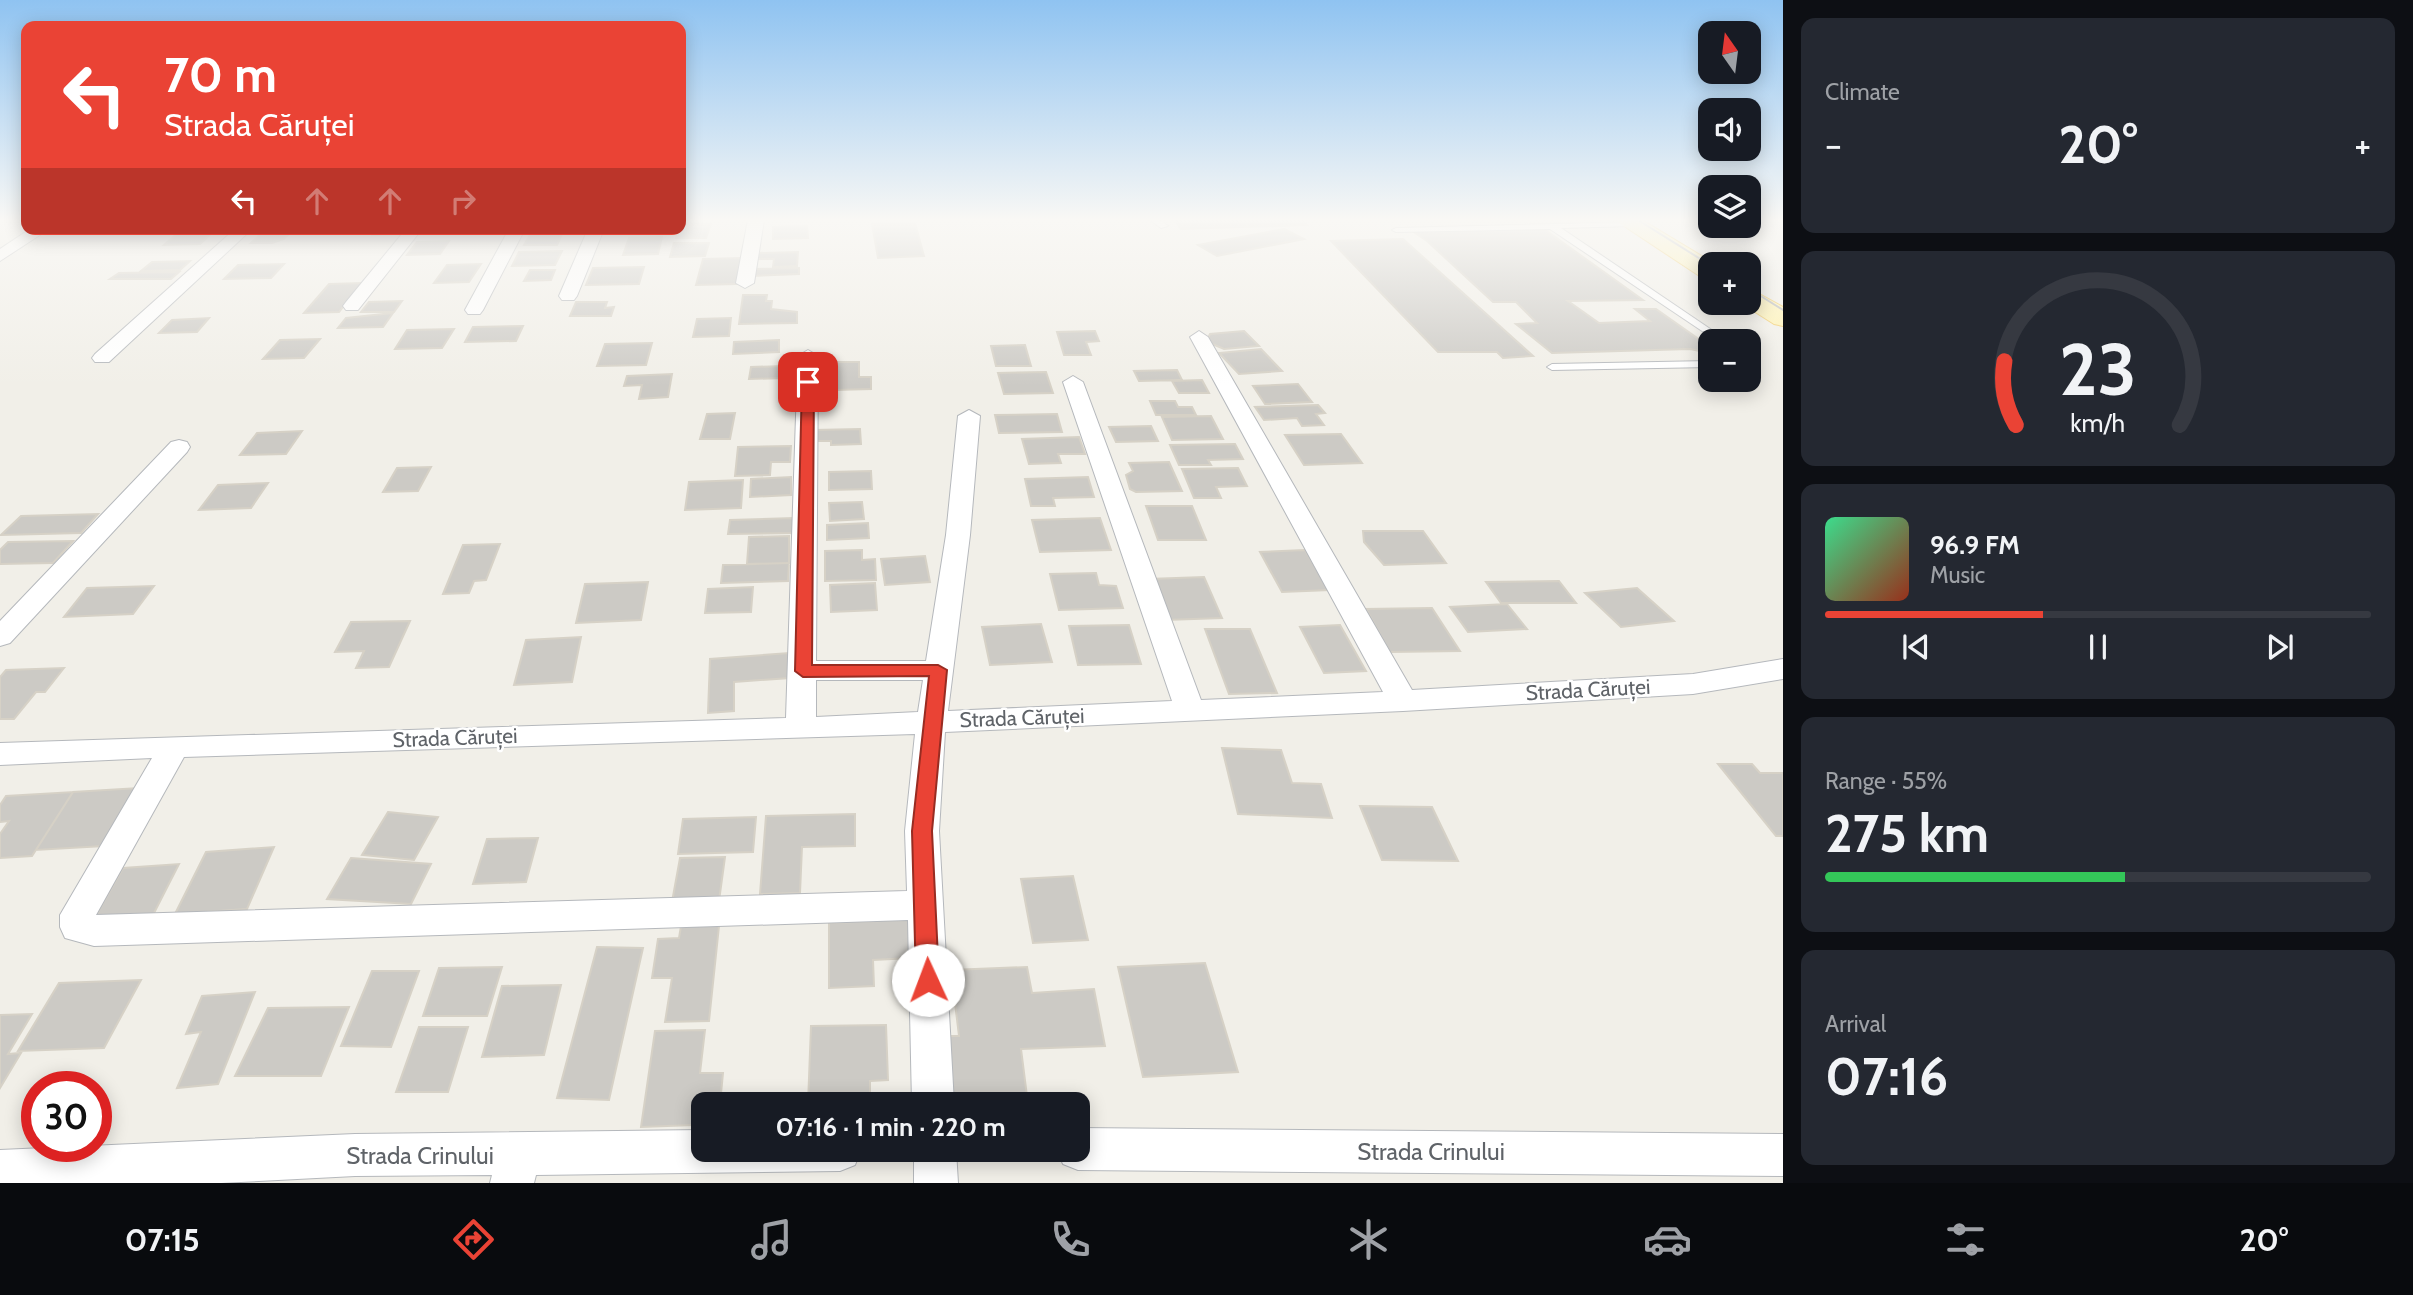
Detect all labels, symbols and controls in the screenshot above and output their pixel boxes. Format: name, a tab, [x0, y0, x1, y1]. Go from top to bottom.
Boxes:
north arrow	[1698, 21, 1760, 84]
map controls	[1698, 21, 1761, 392]
text: 70 m	[164, 45, 277, 104]
icon: left	[49, 49, 140, 140]
text: Climate	[1825, 78, 1900, 106]
button: sound	[1698, 98, 1761, 161]
text: Strada Căruței	[164, 105, 354, 144]
text: 20°	[2058, 113, 2138, 176]
text: −	[1825, 121, 1842, 168]
text: +	[2354, 121, 2371, 168]
button: layers	[1698, 175, 1761, 238]
icon: left	[225, 182, 263, 220]
icon: ahead	[298, 182, 336, 220]
icon: ahead	[371, 182, 409, 220]
icon: right	[444, 182, 482, 220]
button: +	[1698, 252, 1761, 315]
text: 23	[2059, 325, 2137, 413]
button: −	[1698, 329, 1761, 392]
pin	[778, 352, 838, 412]
icon: arrive	[789, 363, 827, 401]
text: km/h	[2071, 407, 2125, 437]
text: 96.9 FM	[1930, 529, 2020, 561]
text: Music	[1930, 561, 1985, 589]
icon: previous	[1897, 628, 1935, 666]
icon: pause	[2079, 628, 2117, 666]
icon: next	[2261, 628, 2299, 666]
street label: Strada Căruței	[1525, 674, 1651, 707]
street label: Strada Căruței	[959, 703, 1085, 734]
street label: Strada Căruței	[392, 723, 518, 754]
text: Range · 55%	[1825, 767, 1947, 795]
text: 275 km	[1825, 802, 1989, 865]
position arrow	[891, 943, 965, 1017]
text: Arrival	[1825, 1010, 1886, 1038]
text: 07:16	[1825, 1045, 1948, 1108]
speed limit sign: 30	[21, 1071, 112, 1162]
text: 07:16 · 1 min · 220 m	[776, 1111, 1006, 1143]
street label: Strada Crinului	[1357, 1137, 1505, 1166]
street label: Strada Crinului	[346, 1141, 494, 1170]
icon: directions	[449, 1215, 498, 1264]
icon: music	[747, 1215, 796, 1264]
icon: phone	[1046, 1215, 1095, 1264]
icon: climate	[1344, 1215, 1393, 1264]
icon: car	[1643, 1215, 1692, 1264]
icon: filters	[1941, 1215, 1990, 1264]
text: 07:15	[125, 1220, 200, 1259]
text: 20°	[2239, 1220, 2288, 1259]

